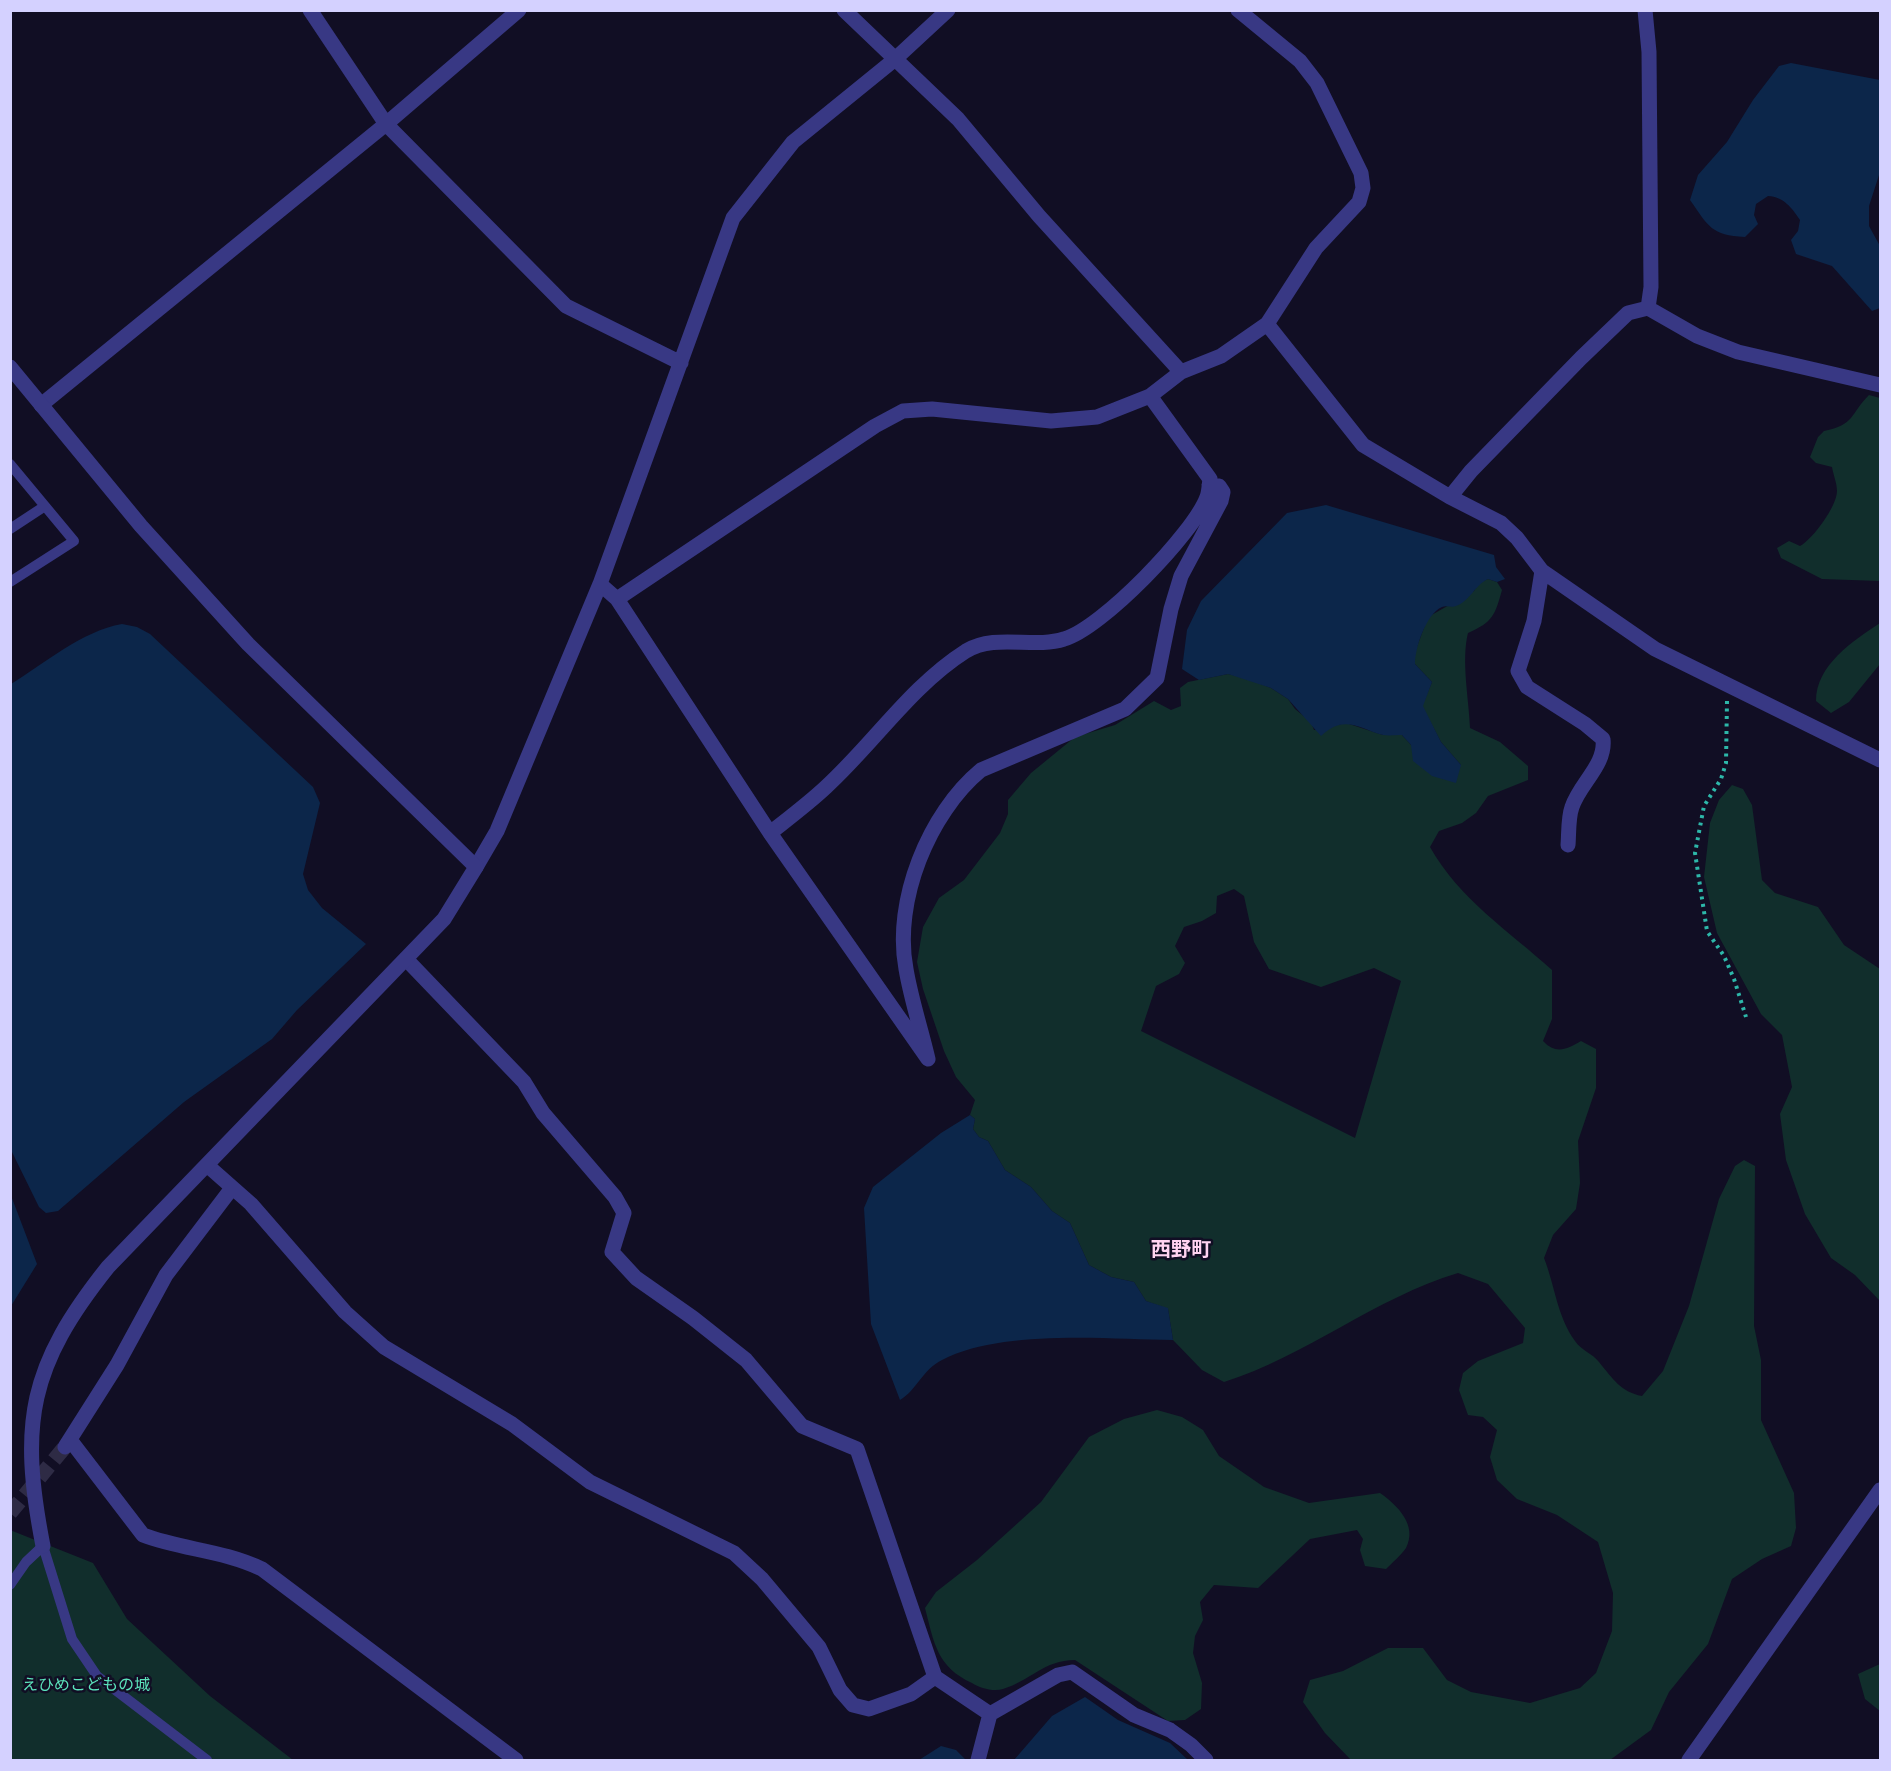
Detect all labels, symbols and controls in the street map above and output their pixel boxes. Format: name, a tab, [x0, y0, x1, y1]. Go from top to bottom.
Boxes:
district label: 西野町	[1151, 1238, 1211, 1262]
park label: えひめこどもの城	[22, 1675, 150, 1695]

